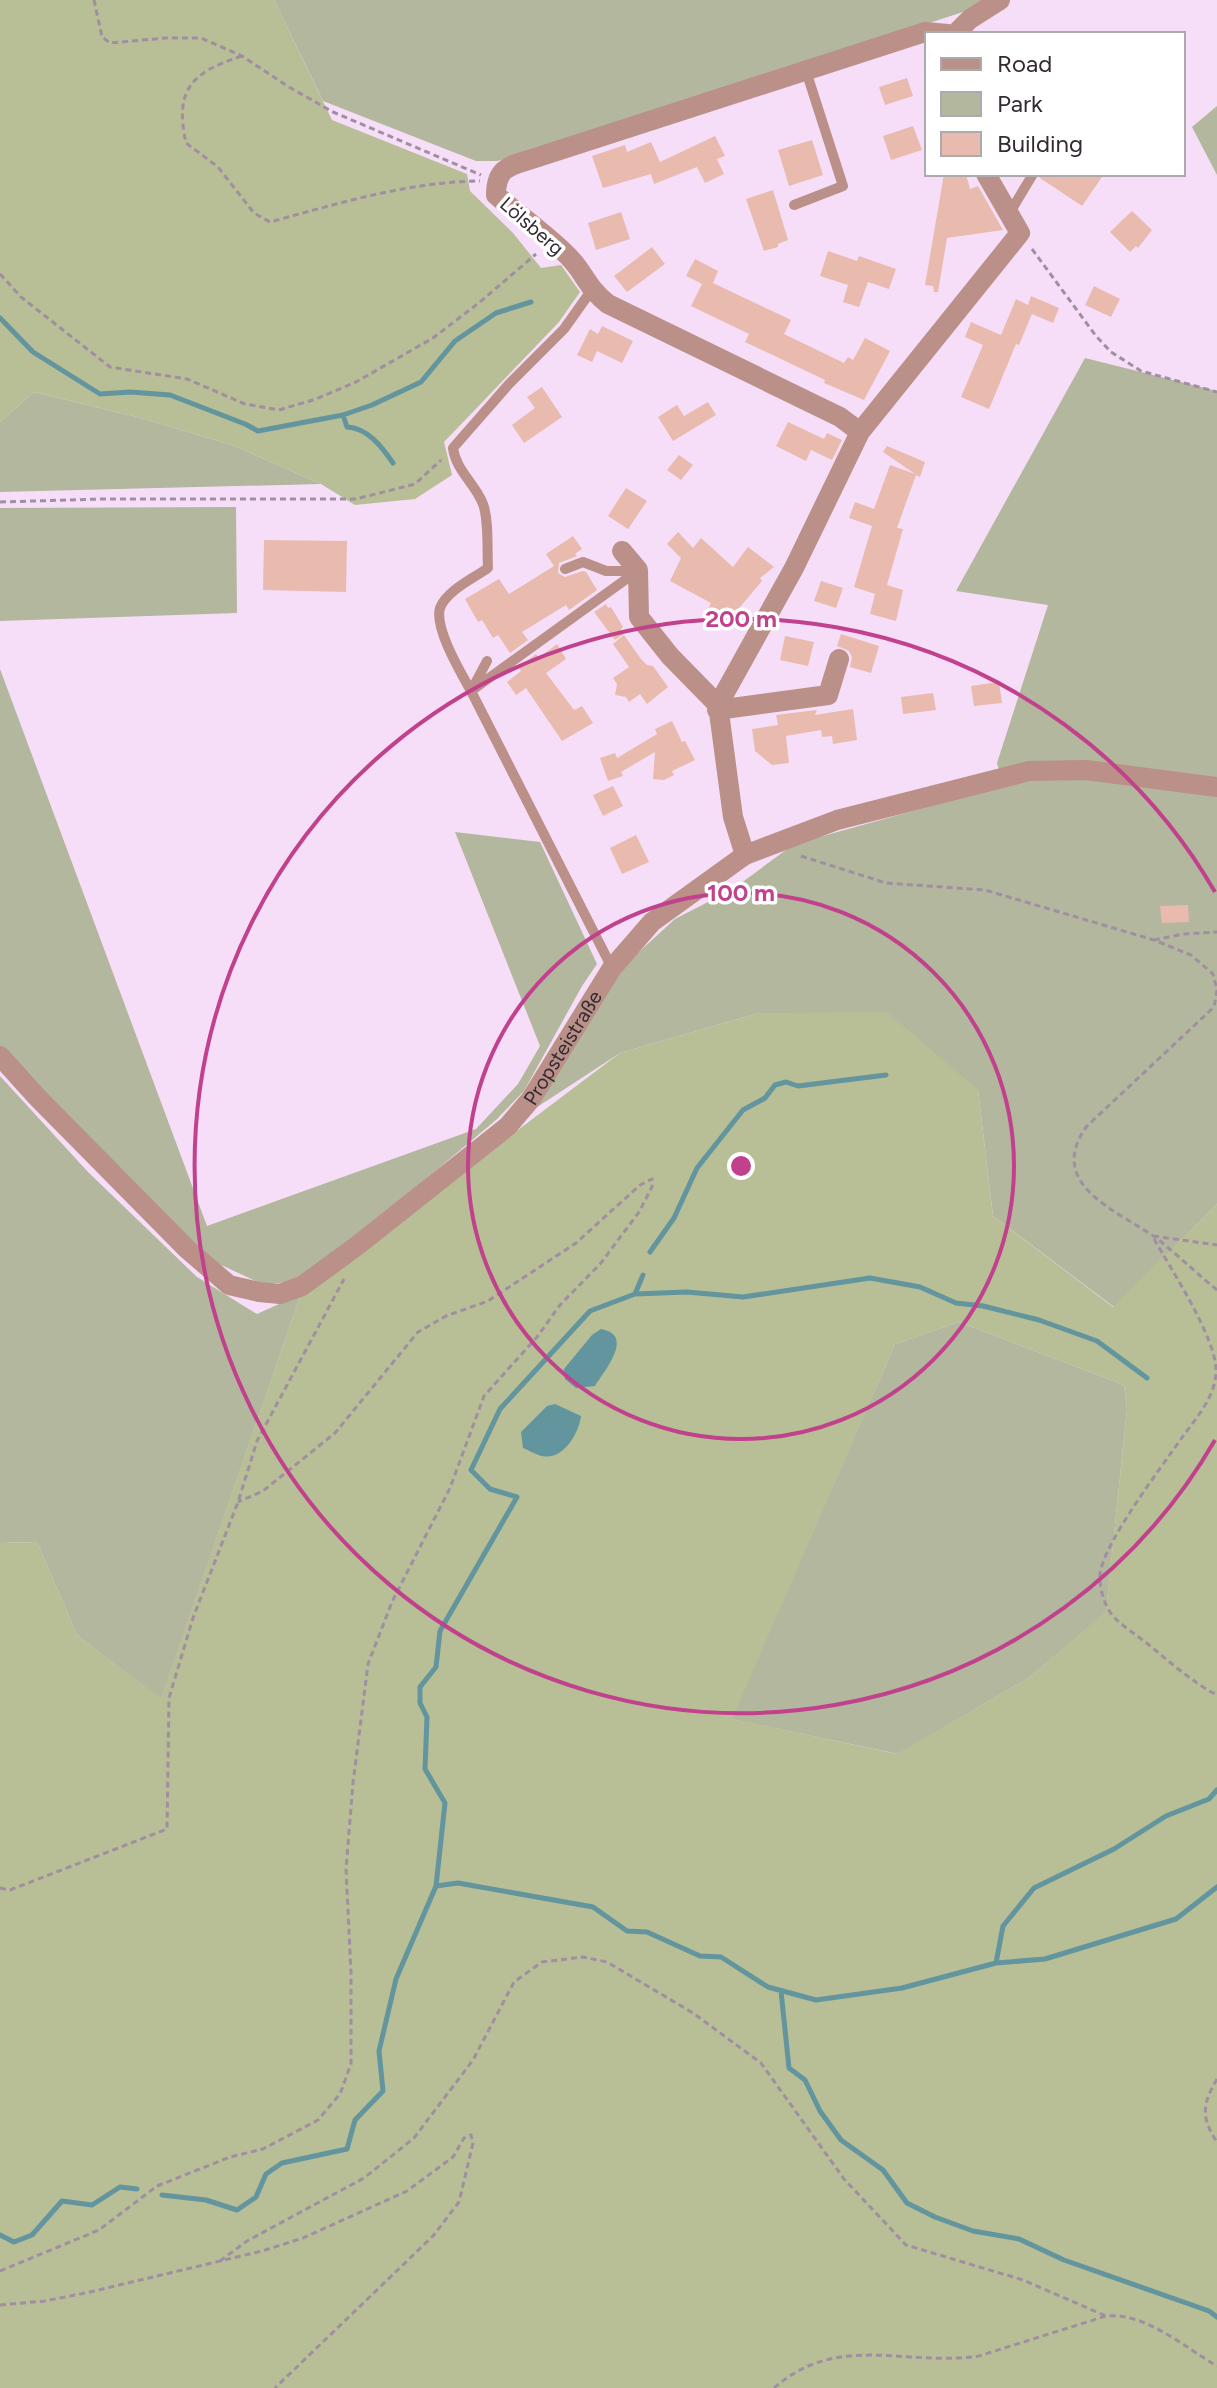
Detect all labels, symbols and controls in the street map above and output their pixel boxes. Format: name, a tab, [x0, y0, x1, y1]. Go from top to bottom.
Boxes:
legend	[925, 32, 1185, 176]
text: Road	[997, 49, 1052, 78]
text: Park	[997, 89, 1043, 118]
text: Building	[997, 129, 1083, 158]
street label: Lölsberg	[495, 192, 569, 260]
text: 200 m	[705, 604, 777, 633]
text: 100 m	[707, 878, 775, 907]
street label: Propsteistraße	[518, 986, 607, 1109]
centre of rings	[727, 1152, 755, 1180]

